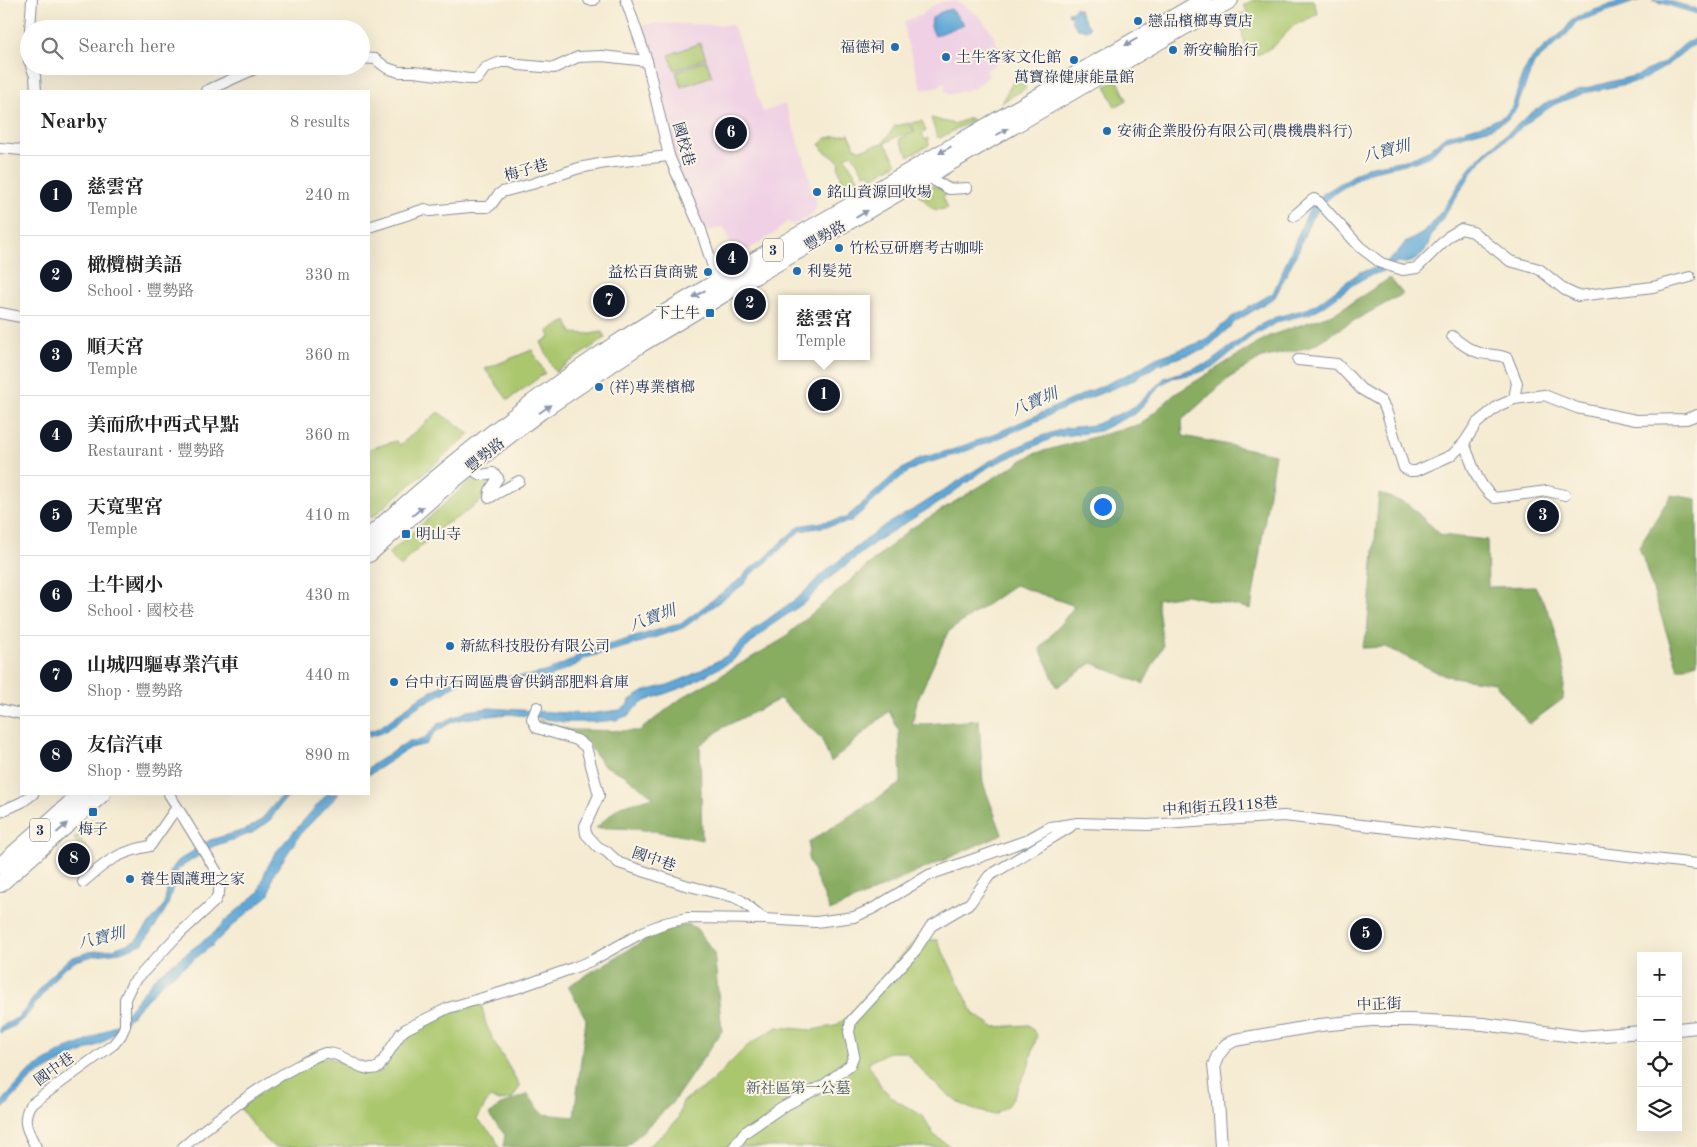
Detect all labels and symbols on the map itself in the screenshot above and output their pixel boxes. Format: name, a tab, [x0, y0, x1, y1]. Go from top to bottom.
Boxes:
place label: 戀品檳榔專賣店	[1148, 13, 1253, 30]
marker: 戀品檳榔專賣店	[1132, 15, 1144, 27]
one-way arrow	[1124, 38, 1139, 46]
place label: 福德祠	[840, 39, 885, 56]
marker: 福德祠	[889, 41, 901, 53]
place label: 新安輪胎行	[1183, 42, 1258, 59]
marker: 新安輪胎行	[1167, 44, 1179, 56]
place label: 土牛客家文化館	[956, 49, 1061, 66]
marker: 土牛客家文化館	[940, 51, 952, 63]
marker: 萬寶祿健康能量館	[1068, 54, 1080, 66]
place label: 萬寶祿健康能量館	[1014, 69, 1134, 86]
pin: 6	[715, 114, 747, 152]
street label: 國校巷	[669, 120, 698, 168]
place label: 安術企業股份有限公司(農機農料行)	[1117, 123, 1353, 140]
marker: 安術企業股份有限公司(農機農料行)	[1101, 125, 1113, 137]
one-way arrow	[995, 128, 1010, 136]
water label: 八寶圳	[1361, 136, 1415, 166]
one-way arrow	[939, 145, 952, 154]
street label: 梅子巷	[502, 156, 550, 185]
place label: 銘山資源回收場	[827, 184, 932, 201]
marker: 銘山資源回收場	[811, 186, 823, 198]
one-way arrow	[856, 210, 869, 219]
street label: 豐勢路	[802, 218, 849, 255]
road number: 3	[763, 238, 783, 262]
pin: 4	[716, 240, 748, 278]
place label: 竹松豆研磨考古咖啡	[849, 240, 984, 257]
marker: 竹松豆研磨考古咖啡	[833, 242, 845, 254]
place label: 利髮苑	[807, 263, 852, 280]
place label: 益松百貨商號	[608, 264, 698, 281]
marker: 利髮苑	[791, 265, 803, 277]
marker: 益松百貨商號	[702, 266, 714, 278]
pin: 7	[593, 282, 625, 320]
pin: 2	[734, 285, 766, 323]
one-way arrow	[693, 289, 706, 298]
place label: 下土牛	[655, 305, 700, 322]
marker: 下土牛	[704, 307, 716, 319]
pin: 1	[808, 376, 840, 414]
place label: (祥)專業檳榔	[609, 379, 695, 396]
marker: (祥)專業檳榔	[593, 381, 605, 393]
water label: 八寶圳	[1009, 383, 1063, 419]
one-way arrow	[538, 404, 552, 414]
street label: 豐勢路	[462, 435, 508, 476]
your location	[1090, 494, 1116, 520]
pin: 3	[1527, 497, 1559, 535]
one-way arrow	[412, 505, 425, 516]
place label: 明山寺	[416, 526, 461, 543]
marker: 明山寺	[400, 528, 412, 540]
water label: 八寶圳	[627, 600, 681, 635]
place label: 新紘科技股份有限公司	[460, 638, 610, 655]
marker: 新紘科技股份有限公司	[444, 640, 456, 652]
place label: 台中市石岡區農會供銷部肥料倉庫	[404, 674, 629, 691]
marker: 台中市石岡區農會供銷部肥料倉庫	[388, 676, 400, 688]
street label: 中和街五段118巷	[1162, 794, 1279, 819]
marker: 梅子	[87, 806, 99, 818]
road number: 3	[30, 818, 50, 842]
place label: 梅子	[78, 821, 108, 838]
one-way arrow	[56, 823, 69, 834]
pin: 8	[58, 840, 90, 878]
street label: 國中巷	[630, 844, 678, 875]
place label: 養生園護理之家	[140, 871, 245, 888]
marker: 養生園護理之家	[124, 873, 136, 885]
pin: 5	[1350, 915, 1382, 953]
water label: 八寶圳	[76, 923, 130, 952]
street label: 中正街	[1356, 995, 1402, 1014]
street label: 國中巷	[31, 1049, 77, 1090]
park label: 新社區第一公墓	[745, 1080, 851, 1097]

